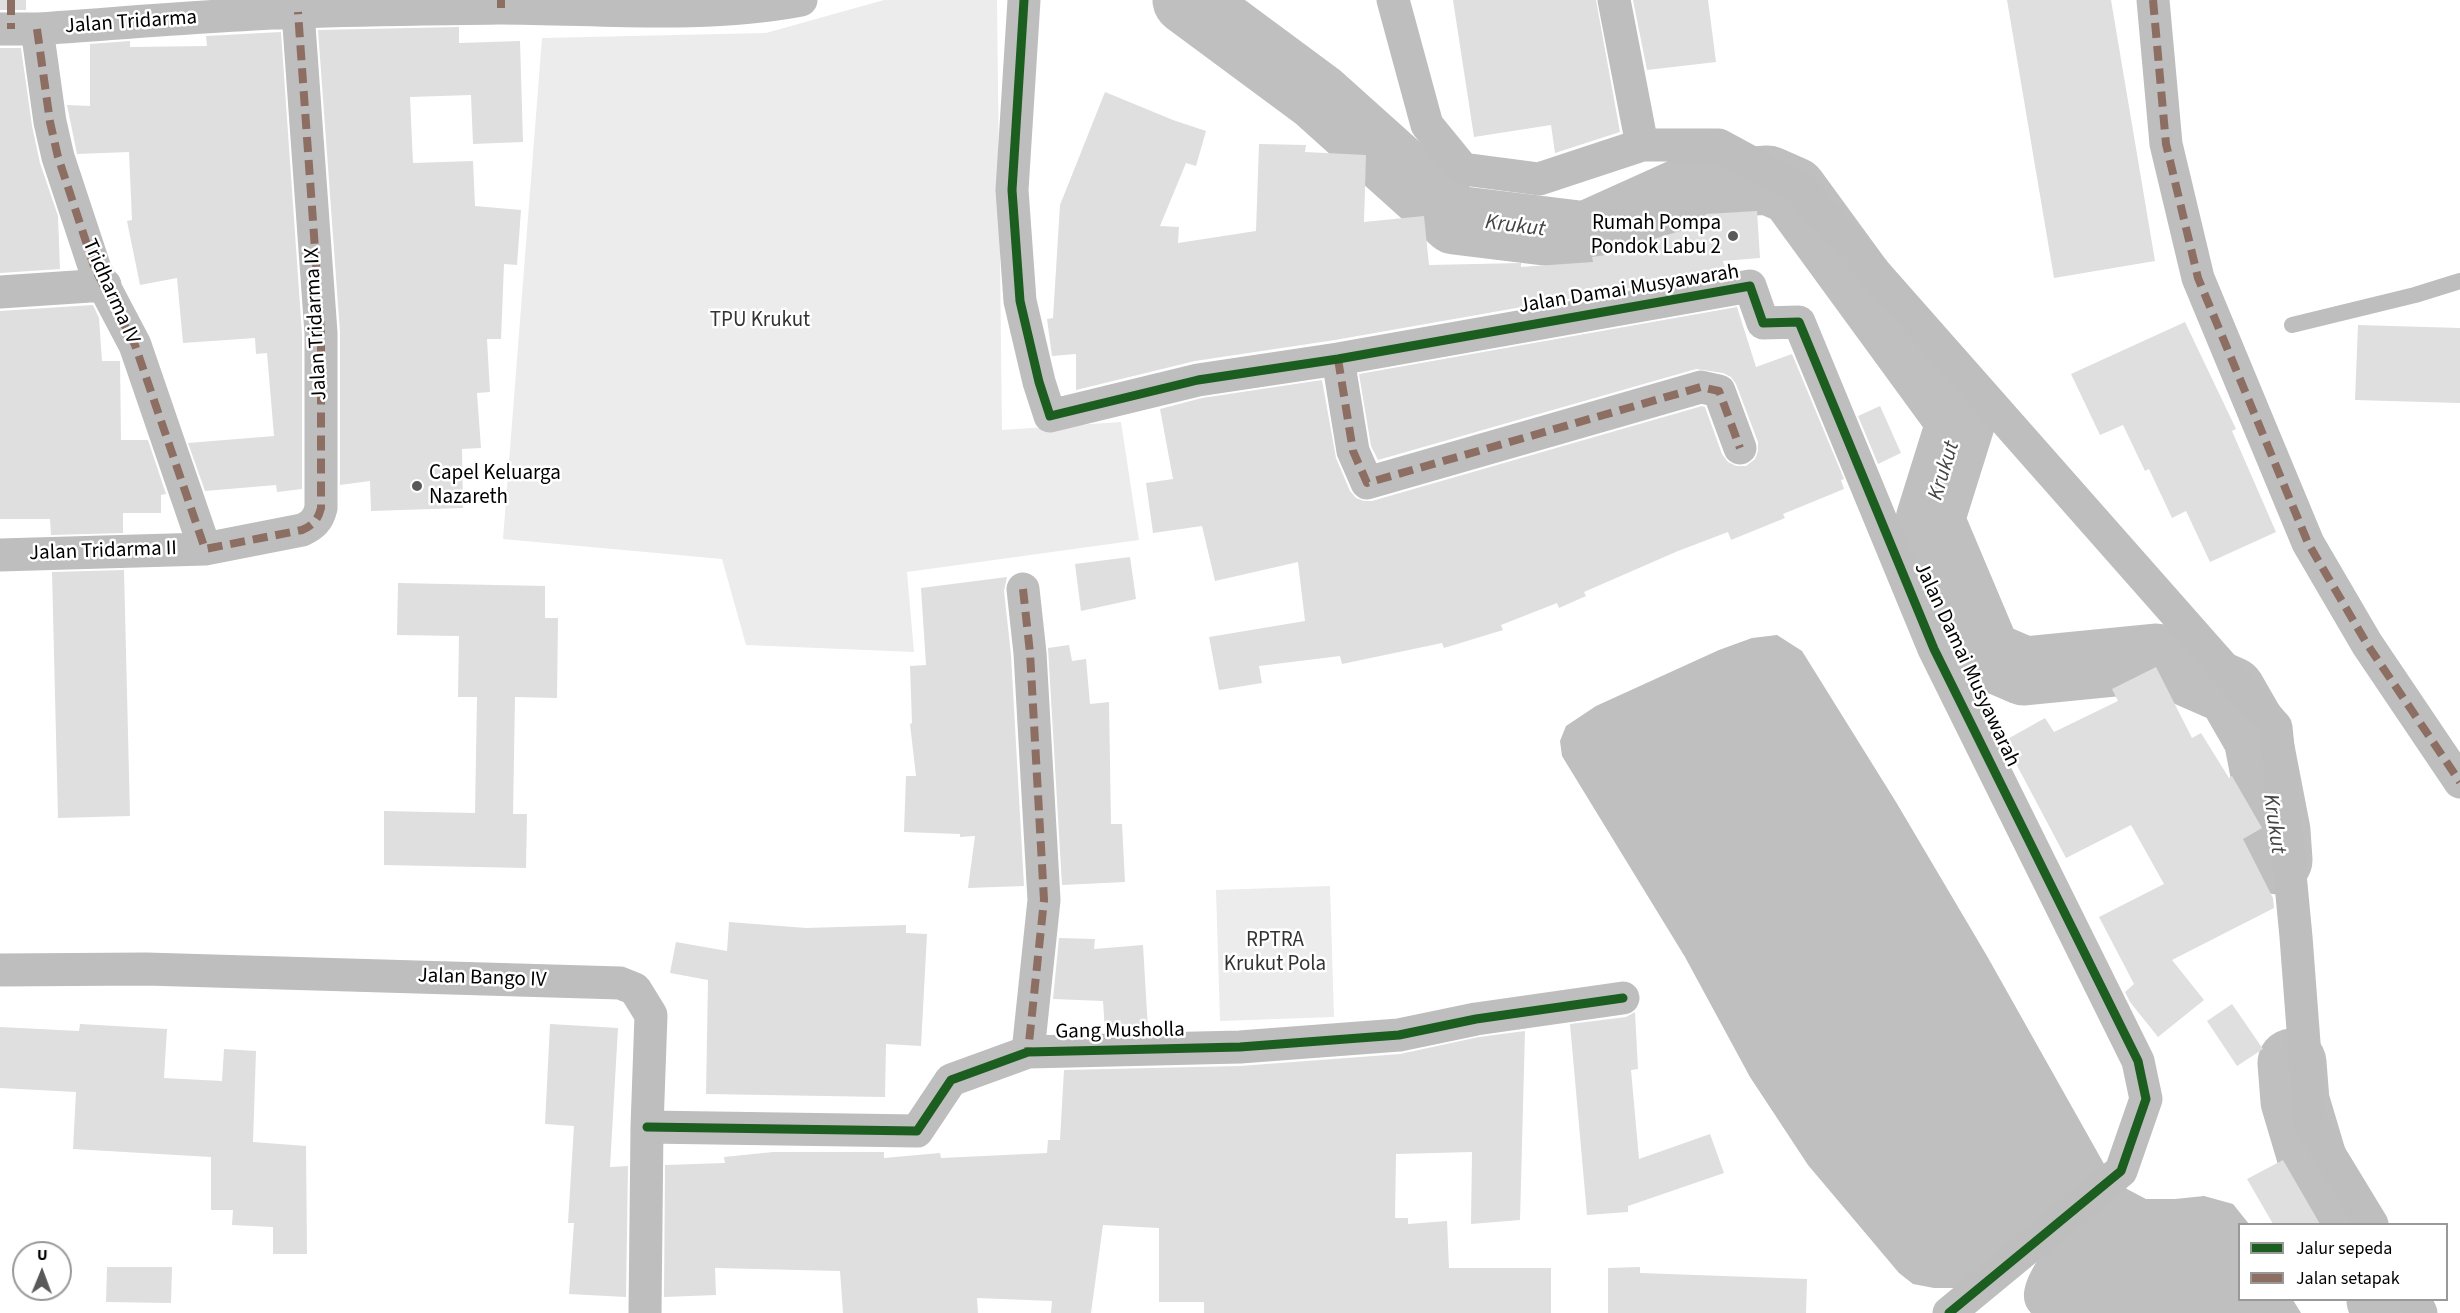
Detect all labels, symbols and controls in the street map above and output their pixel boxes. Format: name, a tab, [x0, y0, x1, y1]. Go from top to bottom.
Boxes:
street label: Jalan Tridarma	[64, 6, 198, 40]
water label: Krukut	[1484, 210, 1546, 244]
place label: Rumah Pompa Pondok Labu 2	[1591, 211, 1721, 261]
marker: Rumah Pompa Pondok Labu 2	[1726, 229, 1740, 243]
street label: Tridharma IV	[76, 236, 144, 348]
street label: Jalan Tridarma IX	[300, 247, 334, 401]
street label: Jalan Damai Musyawarah	[1517, 260, 1741, 320]
park label: TPU Krukut	[710, 308, 810, 334]
water label: Krukut	[1924, 438, 1966, 504]
place label: Capel Keluarga Nazareth	[429, 461, 561, 511]
marker: Capel Keluarga Nazareth	[410, 479, 424, 493]
street label: Jalan Tridarma II	[29, 537, 177, 567]
street label: Jalan Damai Musyawarah	[1907, 559, 2025, 771]
water label: Krukut	[2256, 792, 2290, 856]
park label: RPTRA Krukut Pola	[1224, 928, 1326, 978]
street label: Jalan Bango IV	[417, 964, 547, 994]
street label: Gang Musholla	[1055, 1018, 1185, 1046]
legend	[2238, 1223, 2448, 1301]
text: Jalur sepeda	[2296, 1236, 2392, 1261]
north arrow	[12, 1241, 72, 1301]
text: U	[37, 1244, 48, 1266]
text: Jalan setapak	[2296, 1266, 2400, 1291]

